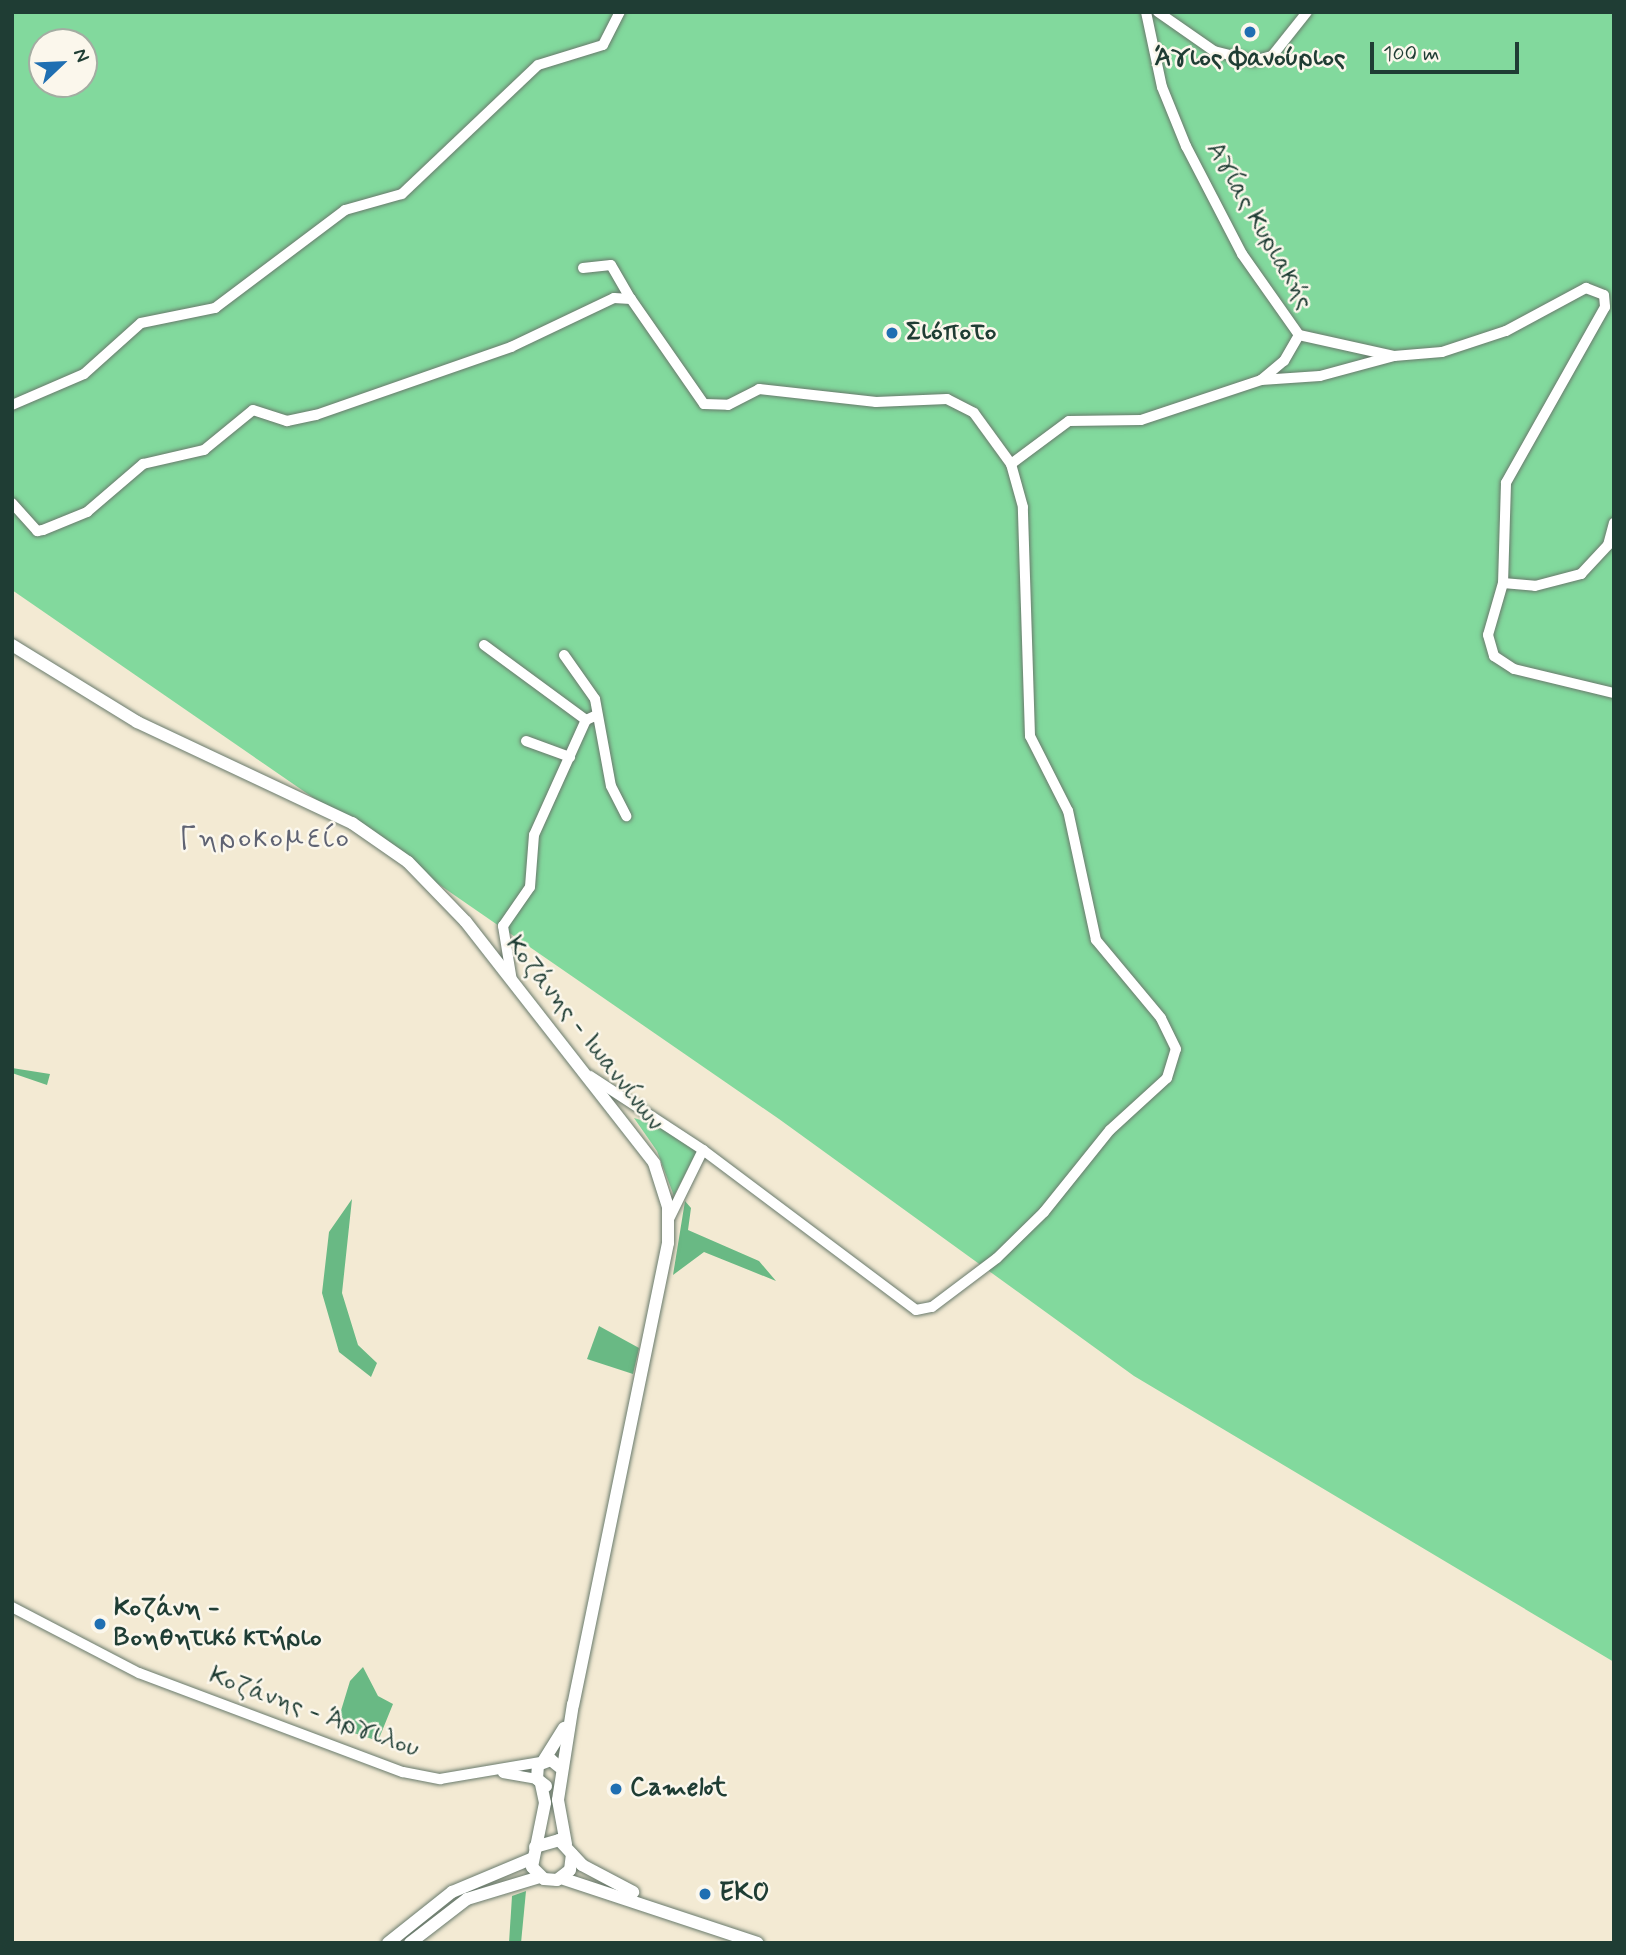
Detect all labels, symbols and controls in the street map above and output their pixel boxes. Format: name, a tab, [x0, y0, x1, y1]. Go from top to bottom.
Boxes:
marker: Άγιος Φανούριος	[1242, 24, 1258, 40]
north arrow	[28, 28, 98, 98]
scale bar	[1374, 28, 1523, 72]
text: 100 m	[1383, 40, 1439, 68]
place label: Άγιος Φανούριος	[1155, 43, 1345, 75]
text: N	[67, 45, 95, 66]
street label: Αγίας Κυριακής	[1198, 137, 1320, 315]
place label: Σιόποτο	[906, 317, 996, 349]
marker: Σιόποτο	[884, 325, 900, 341]
district label: Γηροκομείο	[180, 821, 350, 857]
street label: Κοζάνης - Ιωαννίνων	[498, 930, 670, 1138]
place label: Κοζάνη - Βοηθητικό κτήριο	[114, 1593, 322, 1654]
marker: Κοζάνη - Βοηθητικό κτήριο	[92, 1616, 108, 1632]
street label: Κοζάνης - Άργιλου	[205, 1661, 423, 1765]
place label: Camelot	[630, 1773, 727, 1805]
marker: Camelot	[608, 1781, 624, 1797]
place label: EKO	[719, 1878, 770, 1910]
marker: EKO	[697, 1886, 713, 1902]

